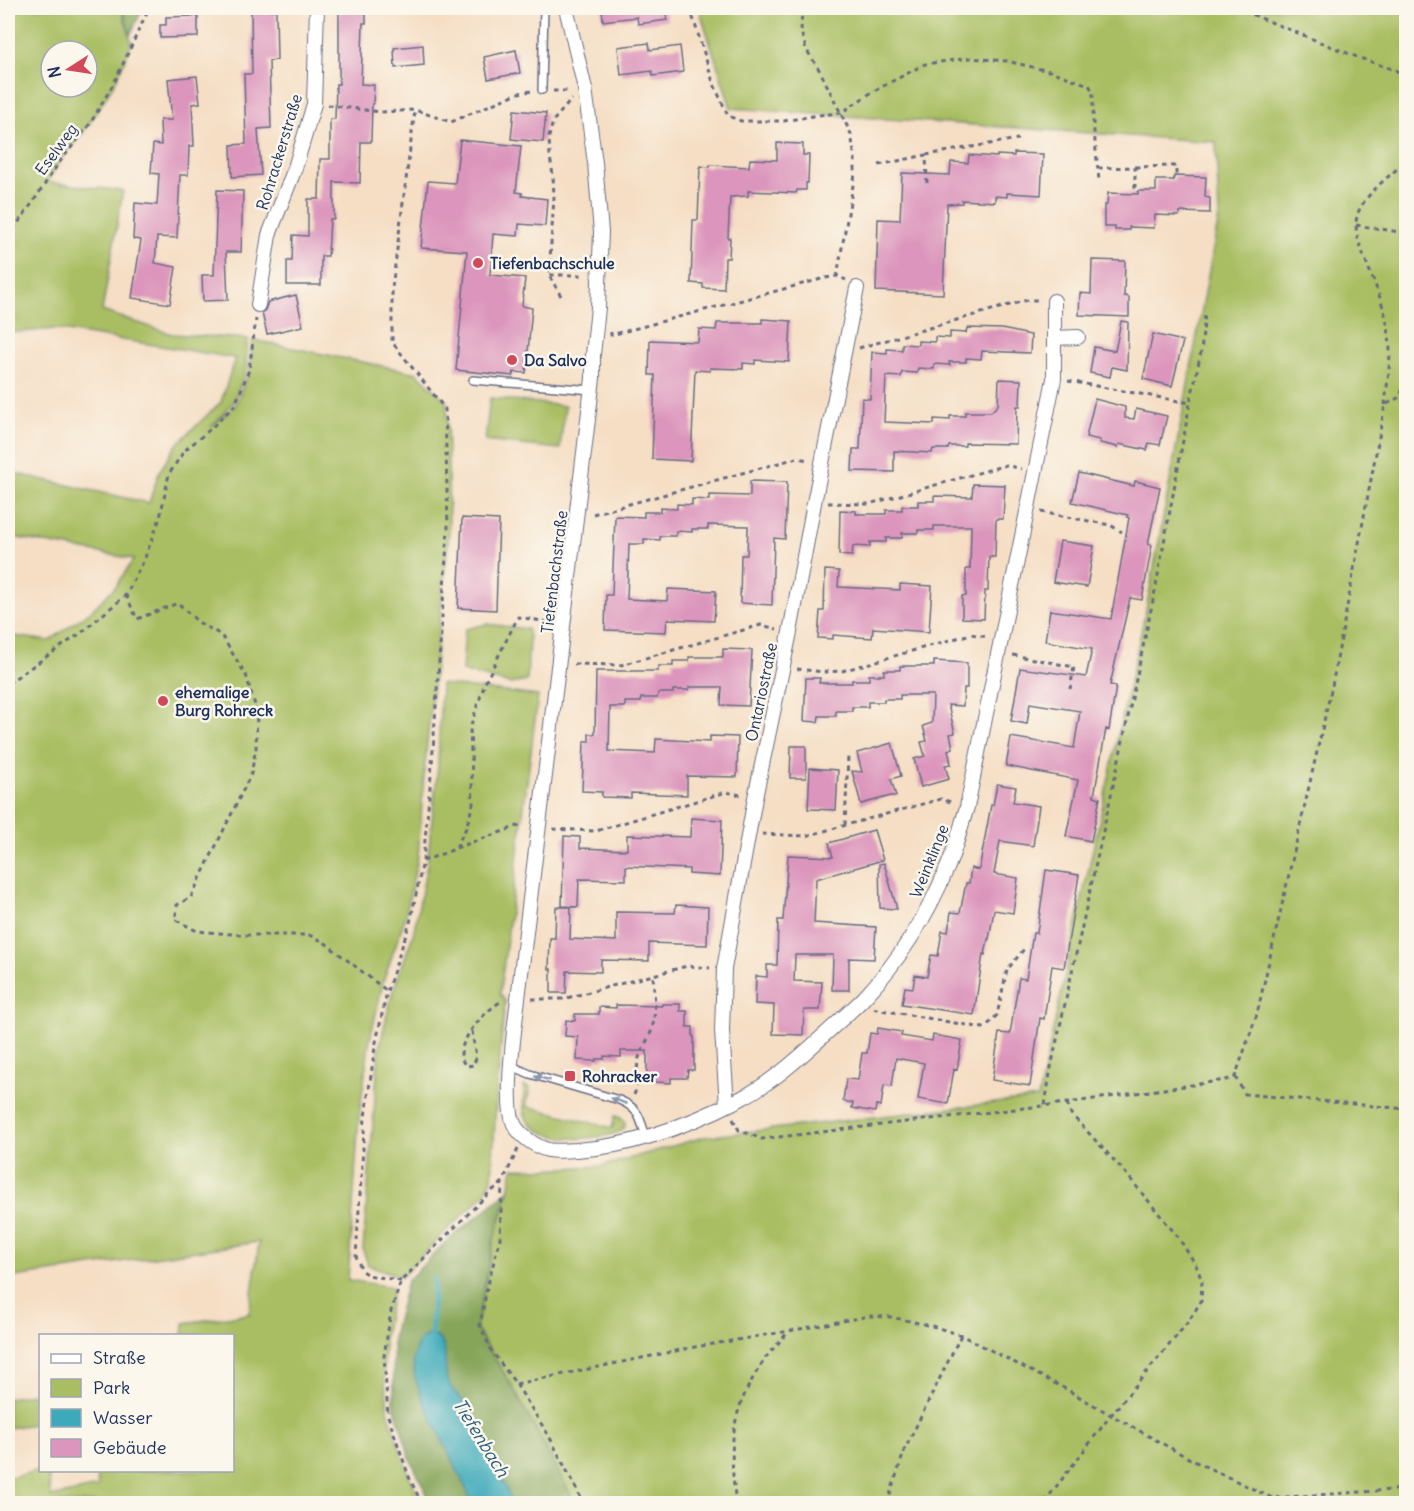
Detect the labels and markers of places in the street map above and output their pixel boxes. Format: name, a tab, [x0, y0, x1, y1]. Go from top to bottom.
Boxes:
place label: Tiefenbachschule	[490, 253, 615, 273]
marker: Tiefenbachschule	[471, 256, 485, 270]
place label: Da Salvo	[524, 350, 587, 370]
marker: Da Salvo	[505, 353, 519, 367]
place label: ehemalige Burg Rohreck	[175, 682, 273, 721]
marker: ehemalige Burg Rohreck	[156, 694, 170, 708]
place label: Rohracker	[582, 1066, 657, 1086]
marker: Rohracker	[563, 1069, 577, 1083]

